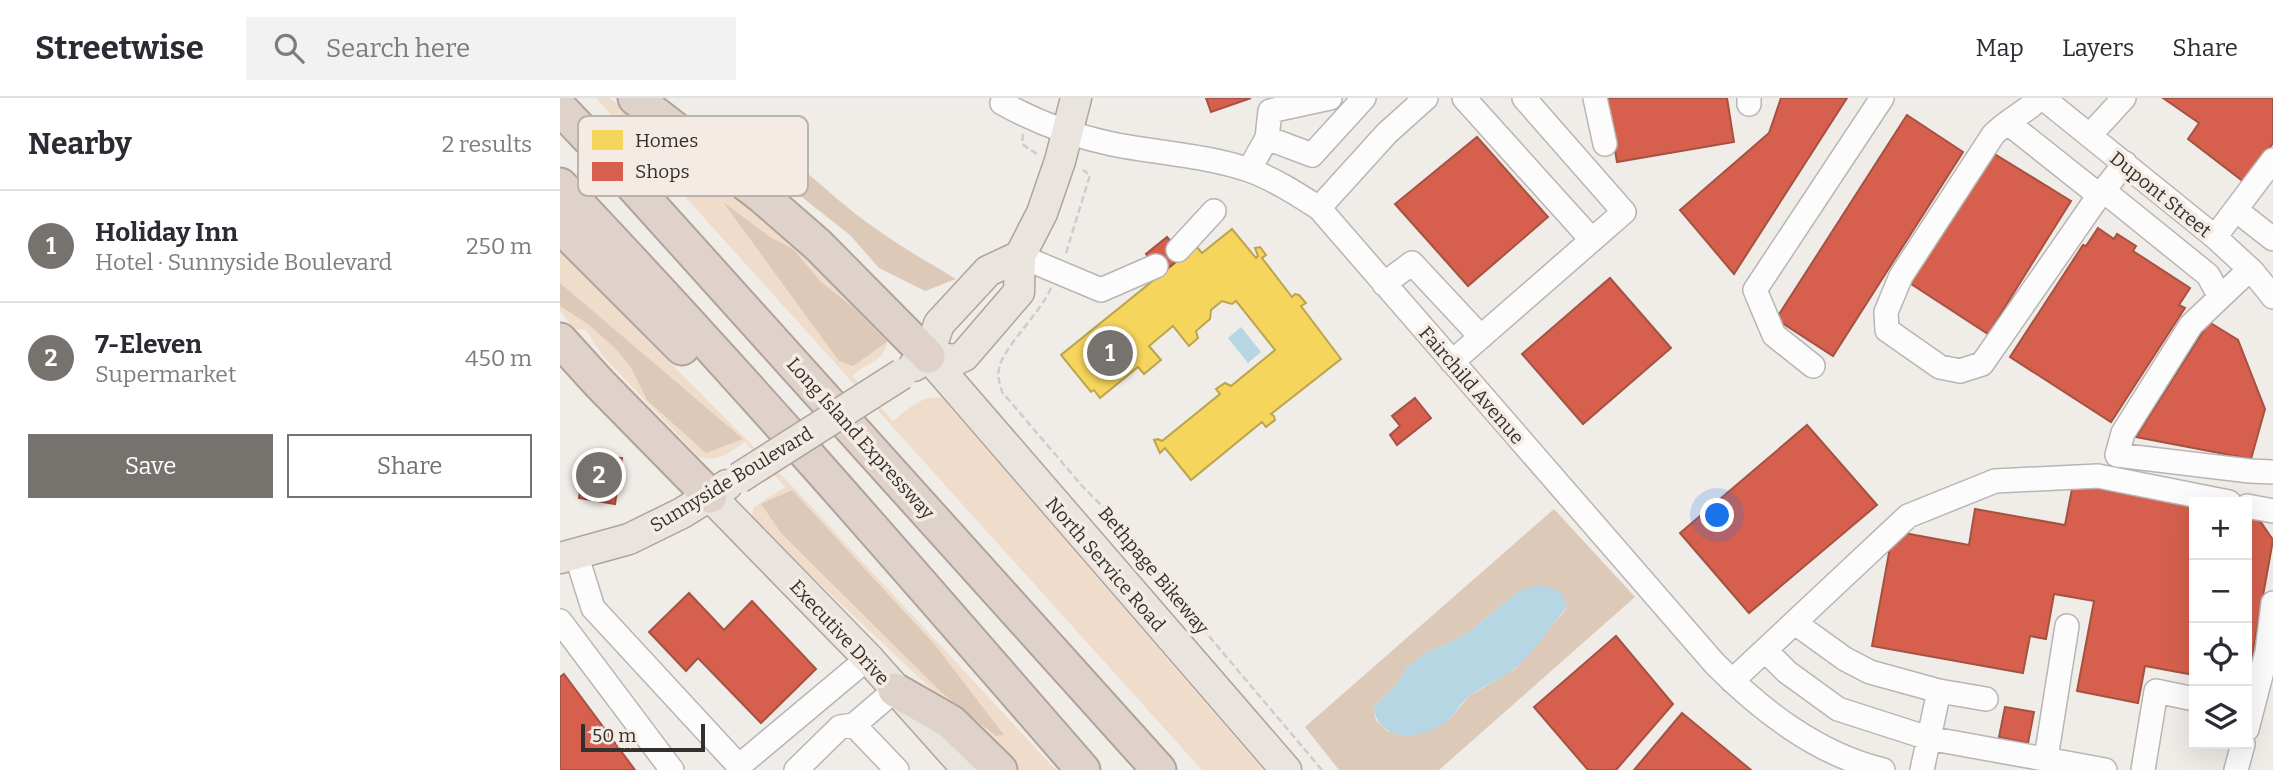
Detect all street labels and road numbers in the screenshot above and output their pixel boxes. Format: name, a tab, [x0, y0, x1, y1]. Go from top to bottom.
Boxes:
street label: Dupont Street	[2105, 146, 2216, 242]
street label: Fairchild Avenue	[1414, 322, 1529, 449]
street label: Long Island Expressway	[782, 353, 940, 525]
street label: Sunnyside Boulevard	[646, 422, 817, 537]
street label: North Service Road	[1041, 493, 1170, 636]
street label: Bethpage Bikeway	[1094, 502, 1214, 640]
street label: Executive Drive	[785, 575, 894, 690]

